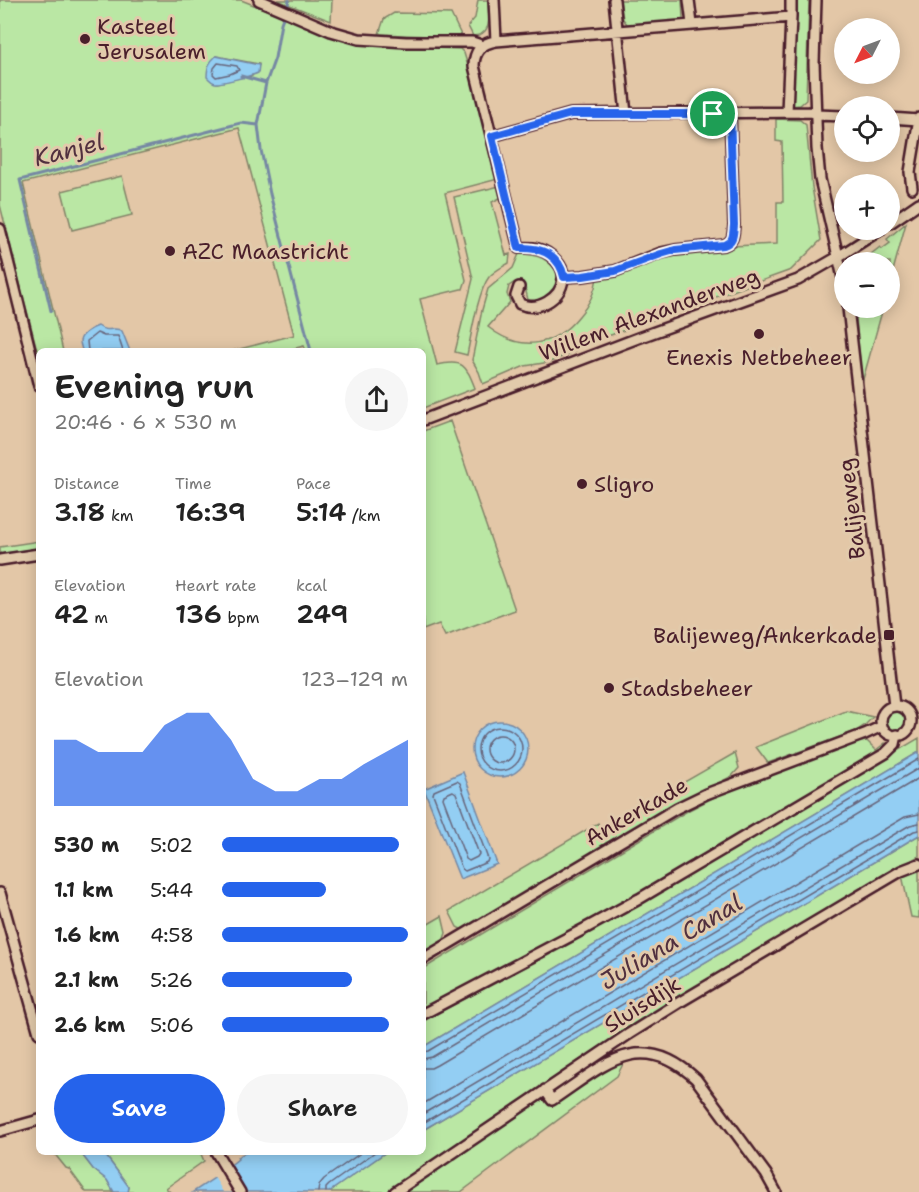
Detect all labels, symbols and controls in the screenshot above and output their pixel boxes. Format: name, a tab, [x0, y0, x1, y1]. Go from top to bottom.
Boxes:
place label: Kasteel Jerusalem	[97, 12, 206, 66]
north arrow	[834, 18, 900, 84]
map controls	[834, 18, 900, 318]
marker: Kasteel Jerusalem	[78, 32, 92, 46]
pin	[687, 88, 738, 139]
button: locate	[834, 96, 900, 162]
icon: arrive	[696, 97, 729, 130]
water label: Kanjel	[30, 126, 108, 174]
button: +	[834, 174, 900, 240]
place label: AZC Maastricht	[182, 237, 349, 266]
marker: AZC Maastricht	[163, 244, 177, 258]
button: −	[834, 252, 900, 318]
street label: Willem Alexanderweg	[535, 261, 763, 368]
marker: Enexis Netbeheer	[752, 327, 766, 341]
place label: Enexis Netbeheer	[666, 343, 852, 372]
text: Evening run	[54, 364, 254, 409]
button: share	[345, 368, 408, 431]
text: 20:46 · 6 × 530 m	[54, 409, 237, 435]
street label: Balijeweg	[831, 457, 872, 561]
place label: Sligro	[594, 470, 654, 499]
text: Distance	[54, 473, 120, 494]
text: Time	[175, 473, 212, 494]
text: Pace	[296, 473, 331, 494]
marker: Sligro	[575, 477, 589, 491]
text: 3.18	[54, 494, 105, 529]
text: 16:39	[175, 494, 246, 529]
text: 5:14	[296, 494, 347, 529]
text: km	[105, 505, 134, 526]
text: /km	[347, 505, 381, 526]
text: Elevation	[54, 575, 126, 596]
text: Heart rate	[175, 575, 257, 596]
text: kcal	[296, 575, 327, 596]
text: 42	[54, 596, 89, 631]
text: 136	[175, 596, 222, 631]
text: 249	[296, 596, 349, 631]
text: m	[89, 607, 108, 628]
text: bpm	[222, 607, 260, 628]
place label: Balijeweg/Ankerkade	[653, 621, 877, 650]
marker: Balijeweg/Ankerkade	[882, 628, 896, 642]
text: Elevation	[54, 666, 144, 692]
text: 123–129 m	[301, 666, 408, 692]
place label: Stadsbeheer	[621, 674, 753, 703]
marker: Stadsbeheer	[602, 681, 616, 695]
street label: Ankerkade	[579, 770, 693, 853]
text: 530 m	[54, 832, 119, 858]
text: 5:02	[150, 832, 193, 858]
text: 1.1 km	[54, 877, 113, 903]
text: 5:44	[150, 877, 193, 903]
water label: Juliana Canal	[594, 887, 748, 997]
text: 1.6 km	[54, 922, 120, 948]
text: 4:58	[150, 922, 194, 948]
text: 2.1 km	[54, 967, 119, 993]
text: 5:26	[150, 967, 193, 993]
street label: Sluisdijk	[598, 969, 686, 1039]
text: 2.6 km	[54, 1012, 125, 1038]
text: 5:06	[150, 1012, 194, 1038]
button: Save	[54, 1074, 225, 1143]
button: Share	[237, 1074, 408, 1143]

